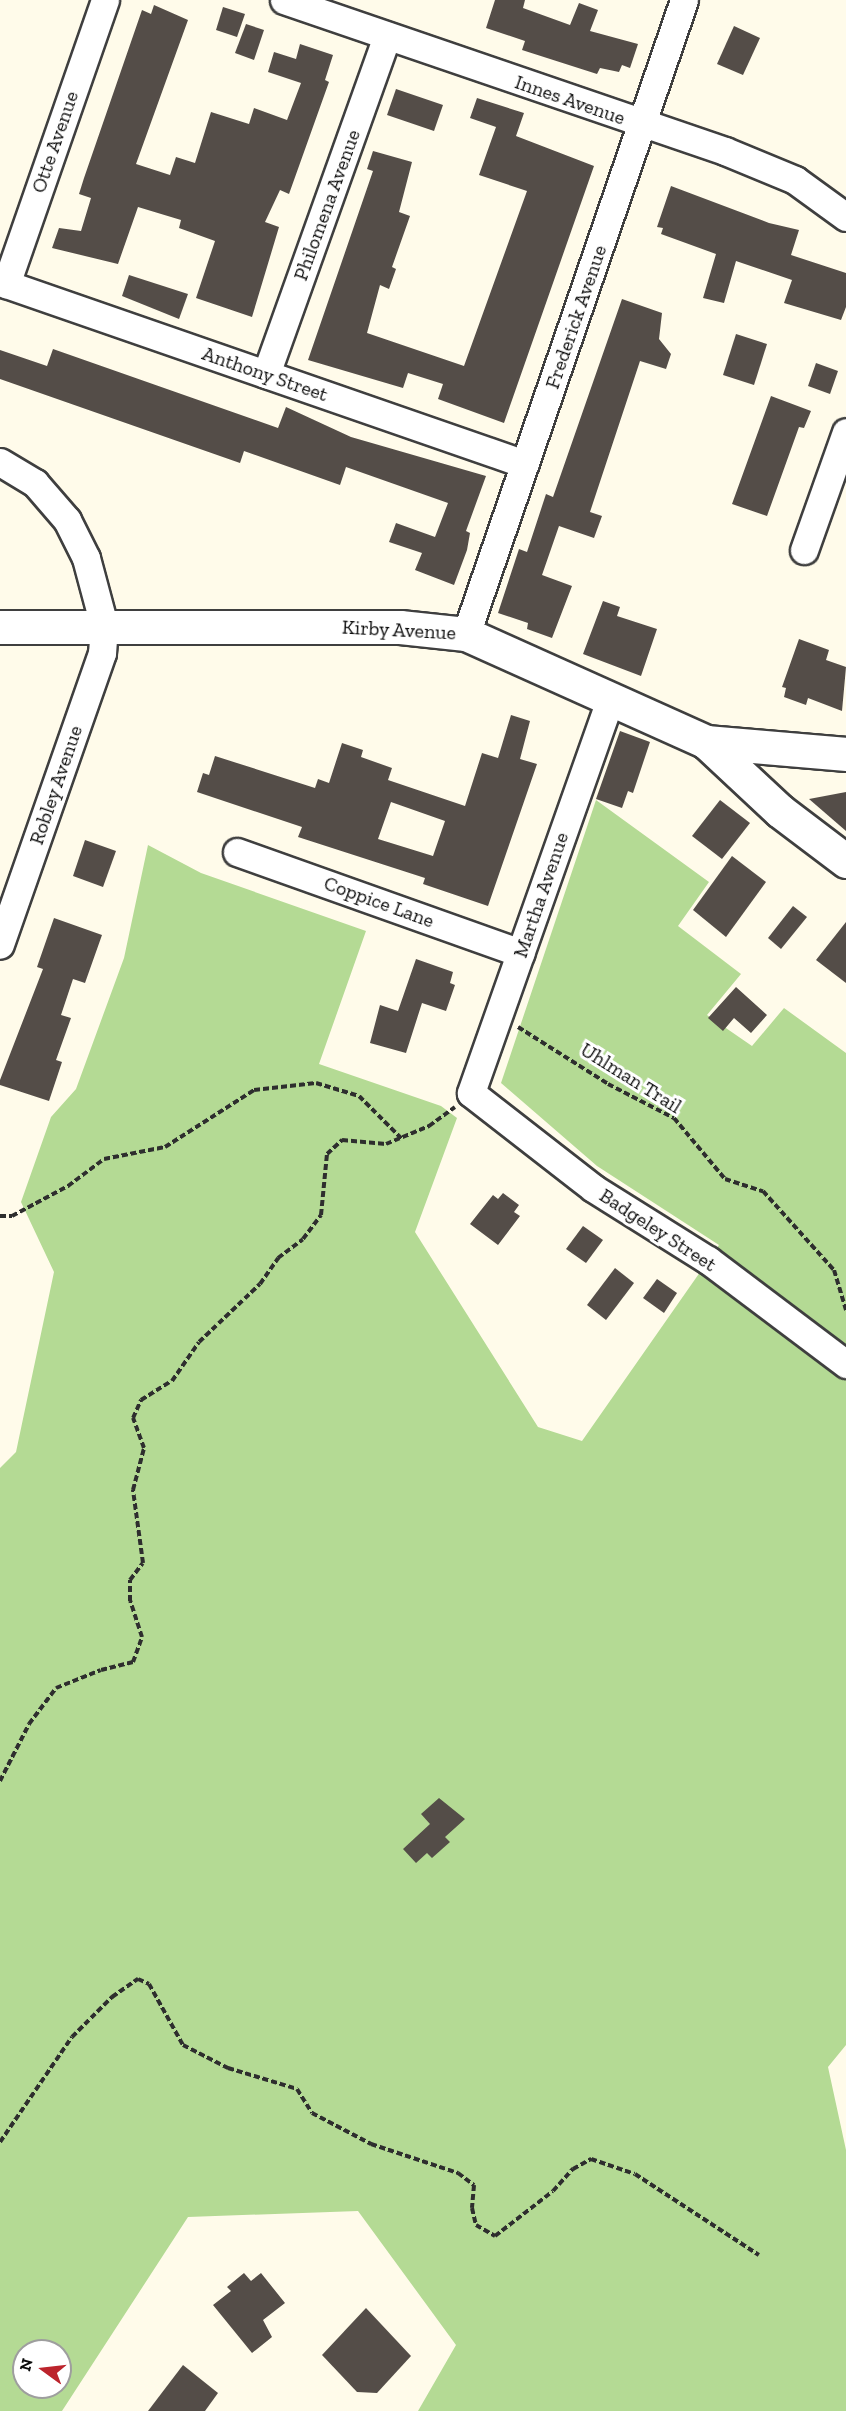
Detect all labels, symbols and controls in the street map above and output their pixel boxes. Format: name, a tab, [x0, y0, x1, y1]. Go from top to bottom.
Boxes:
street label: Innes Avenue	[512, 70, 628, 130]
street label: Otte Avenue	[26, 88, 84, 196]
street label: Philomena Avenue	[288, 126, 366, 284]
street label: Frederick Avenue	[540, 242, 612, 392]
street label: Anthony Street	[199, 341, 331, 407]
street label: Kirby Avenue	[341, 615, 457, 645]
street label: Robley Avenue	[24, 722, 88, 848]
street label: Martha Avenue	[508, 829, 574, 961]
street label: Coppice Lane	[321, 871, 437, 933]
street label: Uhlman Trail	[576, 1037, 686, 1119]
street label: Badgeley Street	[595, 1183, 721, 1277]
north arrow	[12, 2339, 72, 2399]
text: N	[15, 2356, 37, 2373]

